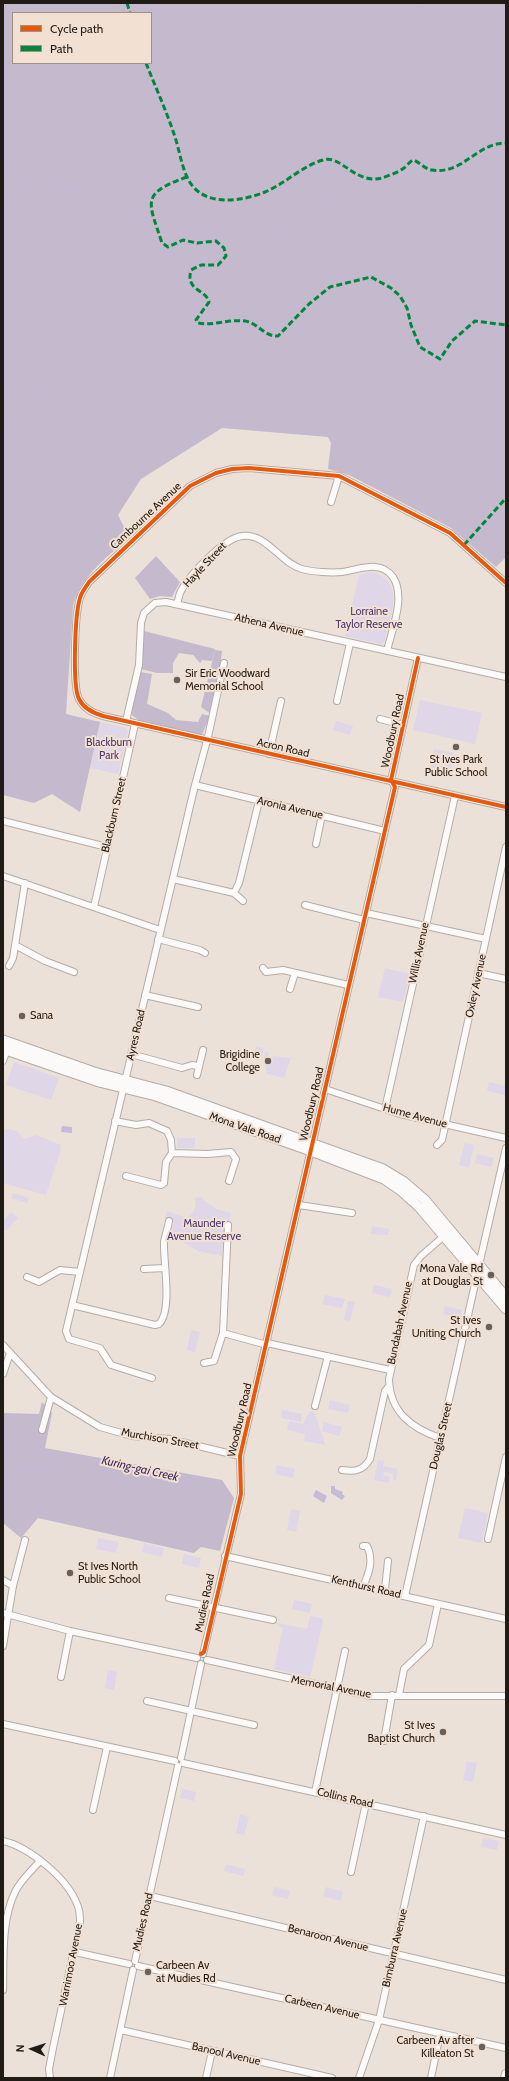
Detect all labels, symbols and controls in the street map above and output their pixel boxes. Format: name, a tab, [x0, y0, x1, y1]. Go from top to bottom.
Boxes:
legend	[12, 12, 152, 64]
text: Cycle path	[50, 21, 103, 36]
text: Path	[50, 41, 73, 56]
street label: Cambourne Avenue	[108, 480, 184, 552]
street label: Hayle Street	[181, 540, 229, 590]
park label: Lorraine Taylor Reserve	[335, 605, 403, 631]
street label: Athena Avenue	[233, 611, 305, 639]
place label: Sir Eric Woodward Memorial School	[185, 667, 270, 693]
marker: Sir Eric Woodward Memorial School	[172, 675, 182, 685]
street label: Woodbury Road	[379, 693, 407, 769]
park label: Blackburn Park	[86, 736, 132, 762]
street label: Acron Road	[255, 736, 311, 760]
marker: St Ives Park Public School	[451, 742, 461, 752]
place label: St Ives Park Public School	[425, 753, 487, 779]
street label: Blackburn Street	[99, 776, 129, 854]
street label: Aronia Avenue	[256, 794, 324, 822]
street label: Willis Avenue	[406, 921, 432, 985]
street label: Oxley Avenue	[463, 953, 489, 1019]
street label: Ayres Road	[124, 1008, 148, 1062]
place label: Sana	[30, 1009, 53, 1023]
marker: Sana	[17, 1011, 27, 1021]
place label: Brigidine College	[219, 1048, 260, 1074]
marker: Brigidine College	[263, 1056, 273, 1066]
street label: Woodbury Road	[297, 1066, 327, 1142]
street label: Hume Avenue	[381, 1101, 449, 1131]
street label: Mona Vale Road	[207, 1110, 283, 1146]
park label: Maunder Avenue Reserve	[167, 1217, 241, 1243]
place label: Mona Vale Rd at Douglas St	[420, 1262, 483, 1288]
marker: Mona Vale Rd at Douglas St	[486, 1270, 496, 1280]
street label: Bundabah Avenue	[385, 1280, 415, 1366]
place label: St Ives Uniting Church	[412, 1314, 481, 1340]
marker: St Ives Uniting Church	[484, 1322, 494, 1332]
street label: Woodbury Road	[225, 1382, 255, 1458]
street label: Douglas Street	[427, 1401, 455, 1471]
street label: Murchison Street	[120, 1426, 200, 1452]
water label: Kuring-gai Creek	[100, 1453, 180, 1485]
place label: St Ives North Public School	[78, 1560, 141, 1586]
marker: St Ives North Public School	[65, 1568, 75, 1578]
street label: Mudies Road	[192, 1573, 218, 1633]
street label: Kenthurst Road	[330, 1573, 402, 1601]
street label: Memorial Avenue	[290, 1673, 372, 1701]
place label: St Ives Baptist Church	[368, 1719, 435, 1745]
marker: St Ives Baptist Church	[438, 1727, 448, 1737]
street label: Collins Road	[316, 1785, 374, 1811]
street label: Mudies Road	[130, 1892, 156, 1952]
street label: Bimburra Avenue	[380, 1908, 410, 1988]
street label: Benaroon Avenue	[286, 1922, 370, 1954]
street label: Warrimoo Avenue	[57, 1923, 85, 2007]
place label: Carbeen Av at Mudies Rd	[156, 1959, 216, 1985]
marker: Carbeen Av at Mudies Rd	[143, 1967, 153, 1977]
street label: Carbeen Avenue	[283, 1992, 361, 2022]
north arrow	[12, 2029, 52, 2069]
place label: Carbeen Av after Killeaton St	[397, 2034, 474, 2060]
street label: Banool Avenue	[190, 2040, 262, 2068]
marker: Carbeen Av after Killeaton St	[477, 2042, 487, 2052]
text: N	[13, 2044, 27, 2053]

